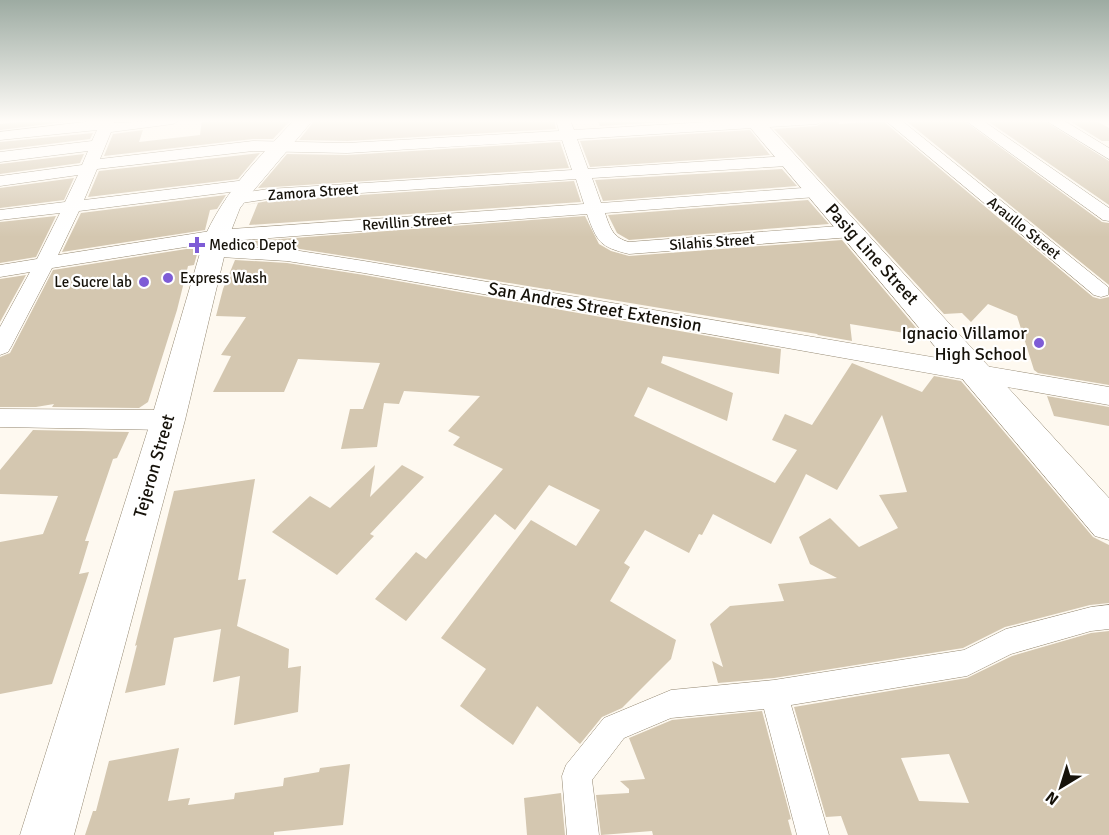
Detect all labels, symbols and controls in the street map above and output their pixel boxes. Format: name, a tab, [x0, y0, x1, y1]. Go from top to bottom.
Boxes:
street label: Zamora Street	[267, 180, 359, 204]
street label: Araullo Street	[984, 193, 1064, 263]
street label: Pasig Line Street	[821, 199, 923, 309]
street label: Revillin Street	[361, 210, 453, 234]
street label: Silahis Street	[669, 230, 755, 254]
place label: Medico Depot	[209, 236, 297, 254]
marker: Medico Depot	[190, 238, 204, 252]
place label: Express Wash	[180, 269, 267, 287]
marker: Express Wash	[161, 271, 175, 285]
place label: Le Sucre lab	[54, 273, 132, 291]
marker: Le Sucre lab	[137, 275, 151, 289]
street label: San Andres Street Extension	[486, 277, 704, 337]
place label: Ignacio Villamor High School	[901, 322, 1027, 365]
marker: Ignacio Villamor High School	[1032, 336, 1046, 350]
street label: Tejeron Street	[129, 412, 179, 520]
north arrow	[1031, 757, 1091, 817]
text: N	[1042, 787, 1063, 809]

